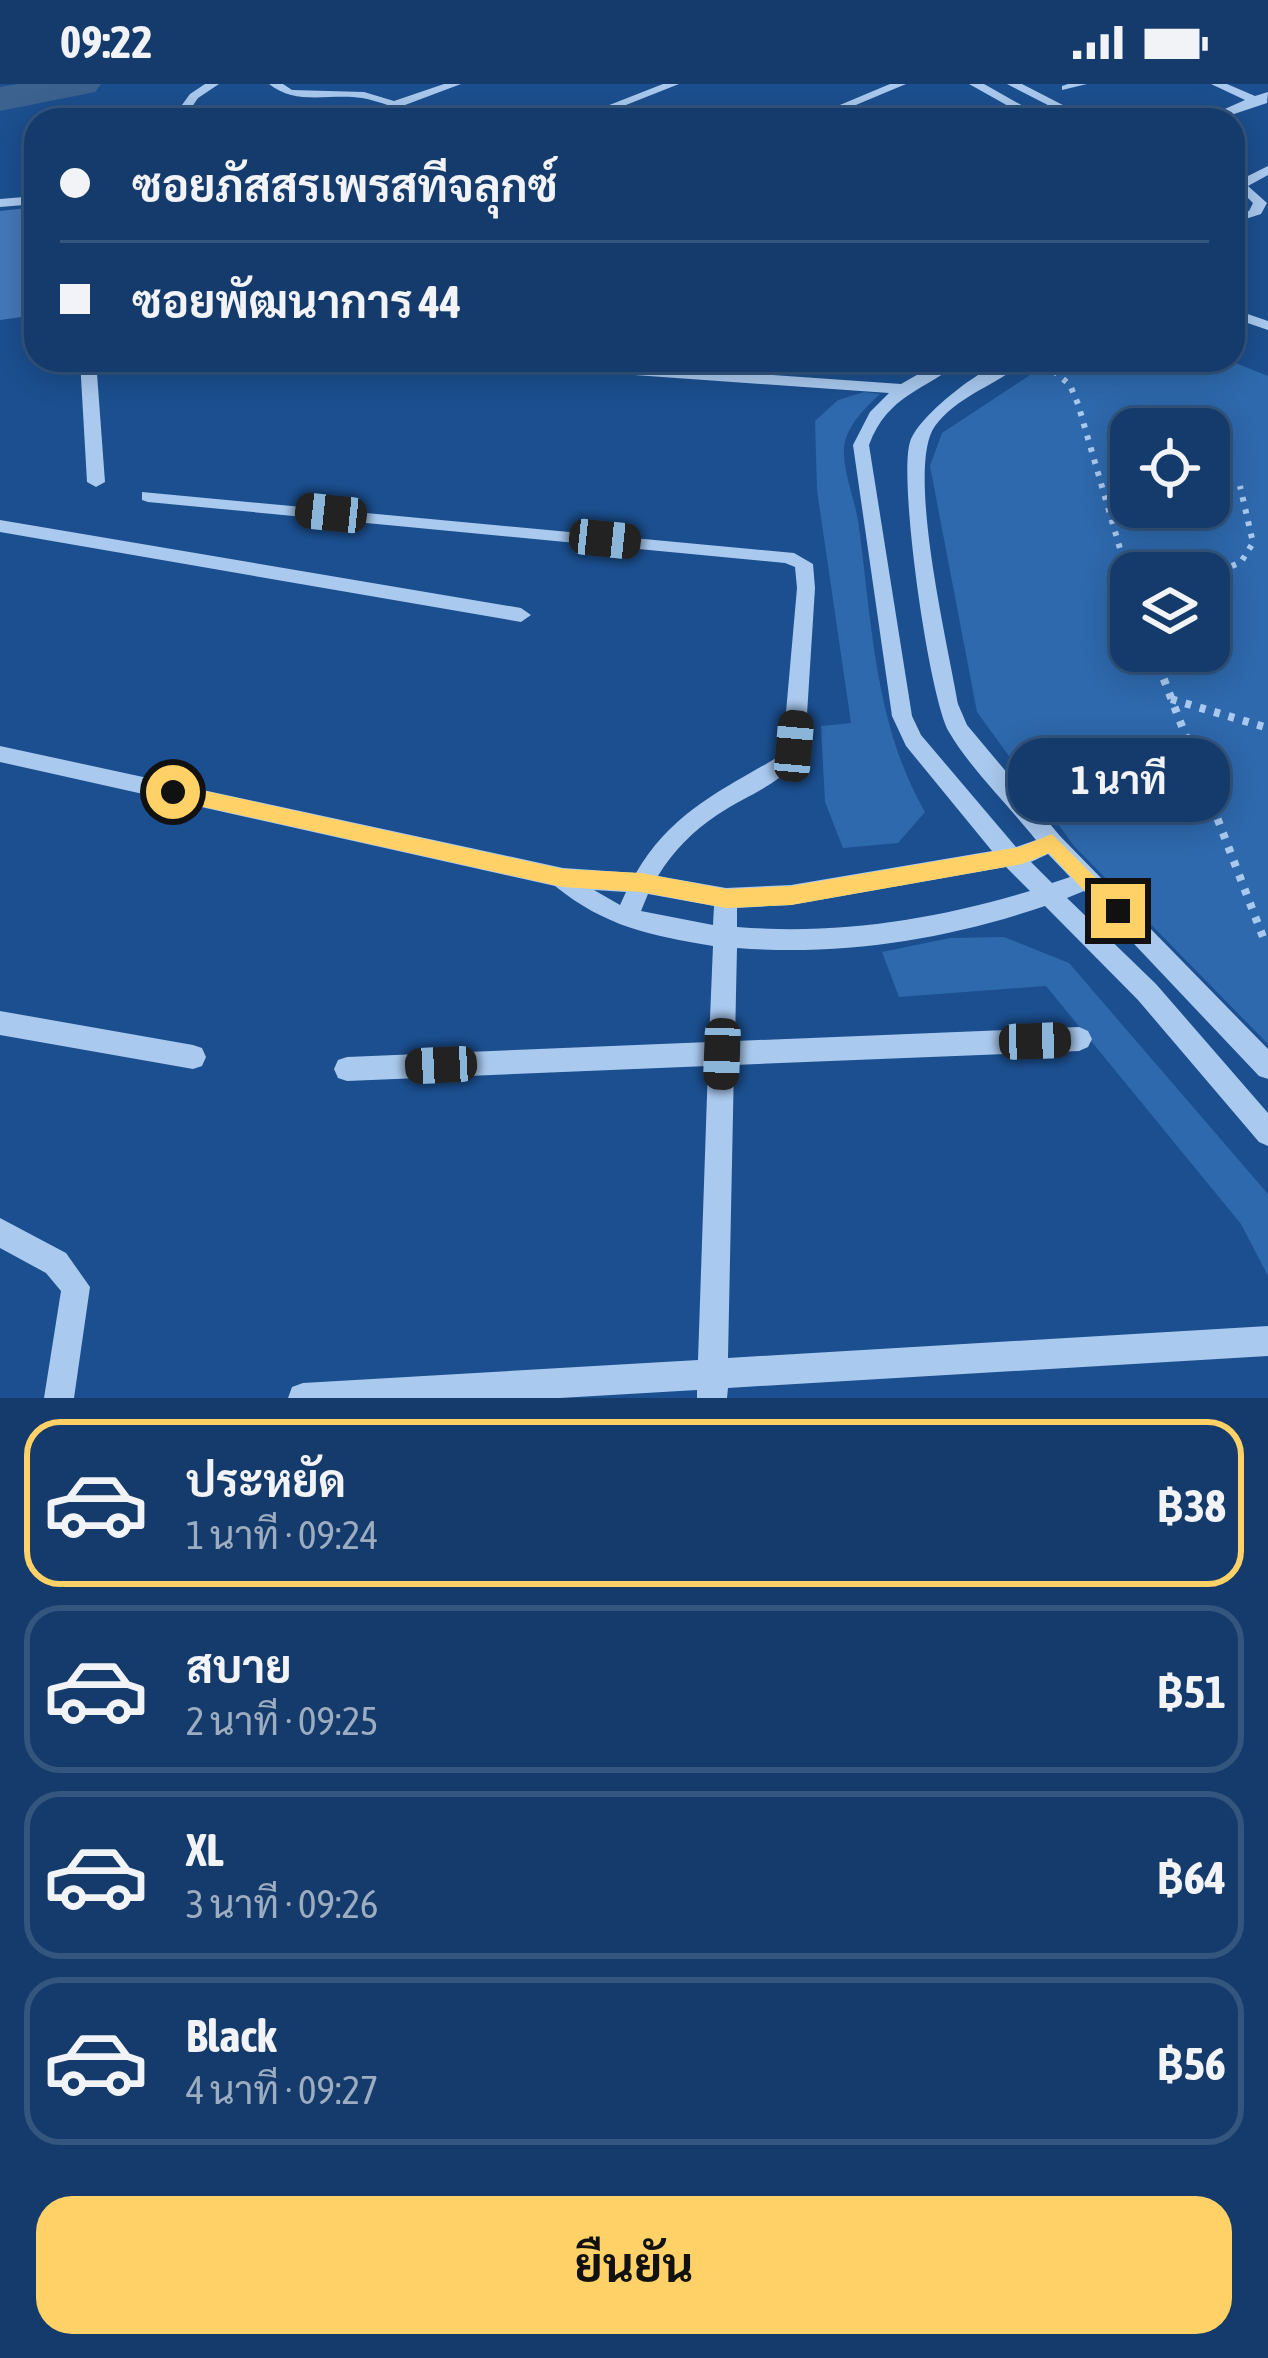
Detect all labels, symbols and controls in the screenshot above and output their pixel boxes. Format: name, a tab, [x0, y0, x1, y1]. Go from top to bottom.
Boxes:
text: 09:22	[60, 16, 153, 68]
text: ซอยภัสสรเพรสทีจลุกซ์	[132, 160, 558, 212]
text: ซอยพัฒนาการ 44	[132, 276, 461, 328]
map controls	[1110, 408, 1230, 672]
button: locate	[1110, 408, 1230, 528]
car	[293, 491, 369, 535]
car	[567, 517, 643, 561]
button: layers	[1110, 552, 1230, 672]
car	[773, 709, 815, 783]
callout: 1 นาที	[1007, 737, 1229, 821]
text: 1 นาที	[1071, 758, 1167, 802]
route start	[146, 765, 200, 819]
route end	[1091, 884, 1145, 938]
car	[703, 1017, 741, 1091]
car	[998, 1022, 1072, 1060]
car	[404, 1045, 478, 1085]
icon: car	[42, 1449, 150, 1557]
text: ประหยัด	[186, 1455, 346, 1507]
text: ฿38	[1157, 1480, 1226, 1532]
text: 1 นาที · 09:24	[186, 1513, 378, 1557]
icon: car	[42, 1635, 150, 1743]
text: สบาย	[186, 1641, 292, 1693]
text: ฿51	[1157, 1666, 1226, 1718]
text: 2 นาที · 09:25	[186, 1699, 378, 1743]
icon: car	[42, 1821, 150, 1929]
text: XL	[186, 1824, 224, 1876]
text: ฿64	[1157, 1852, 1226, 1904]
text: 3 นาที · 09:26	[186, 1882, 378, 1926]
icon: car	[42, 2007, 150, 2115]
text: Black	[186, 2010, 277, 2062]
text: ฿56	[1157, 2038, 1226, 2090]
text: 4 นาที · 09:27	[186, 2068, 378, 2112]
button: ยืนยัน	[36, 2196, 1232, 2334]

